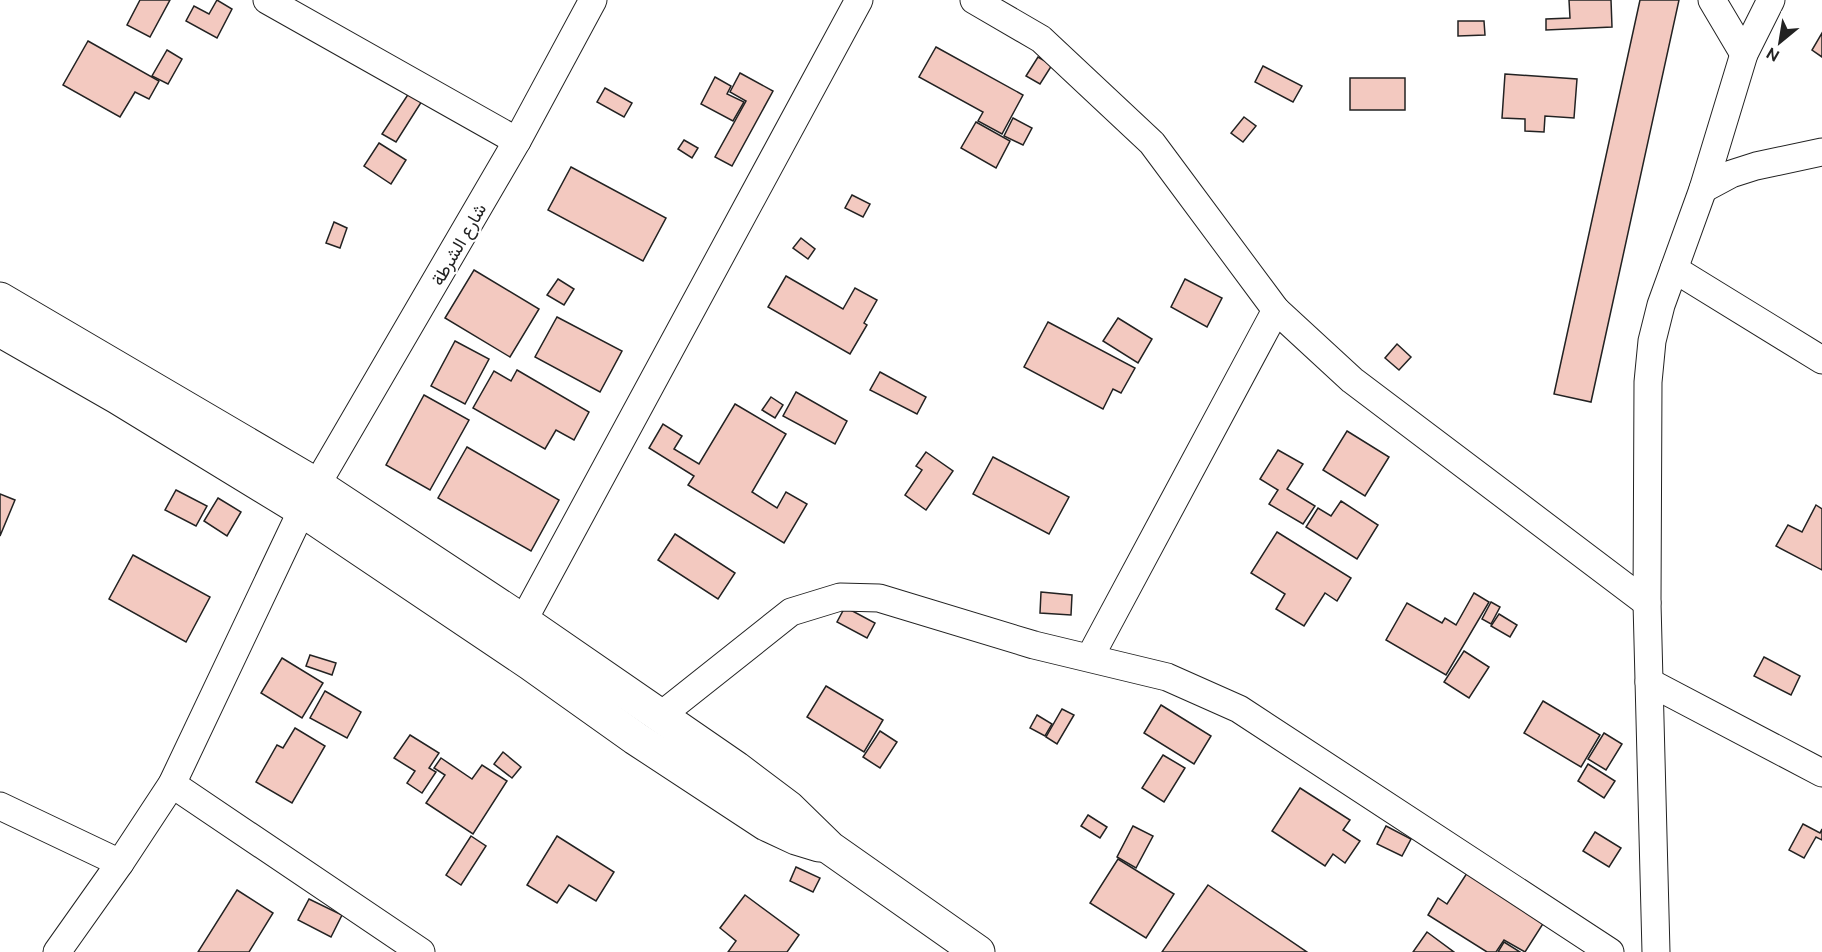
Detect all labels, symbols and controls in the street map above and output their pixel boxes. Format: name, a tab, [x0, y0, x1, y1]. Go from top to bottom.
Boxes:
north arrow	[1750, 12, 1810, 72]
text: N	[1763, 44, 1782, 66]
street label: شارع الشرطة	[426, 199, 492, 290]

